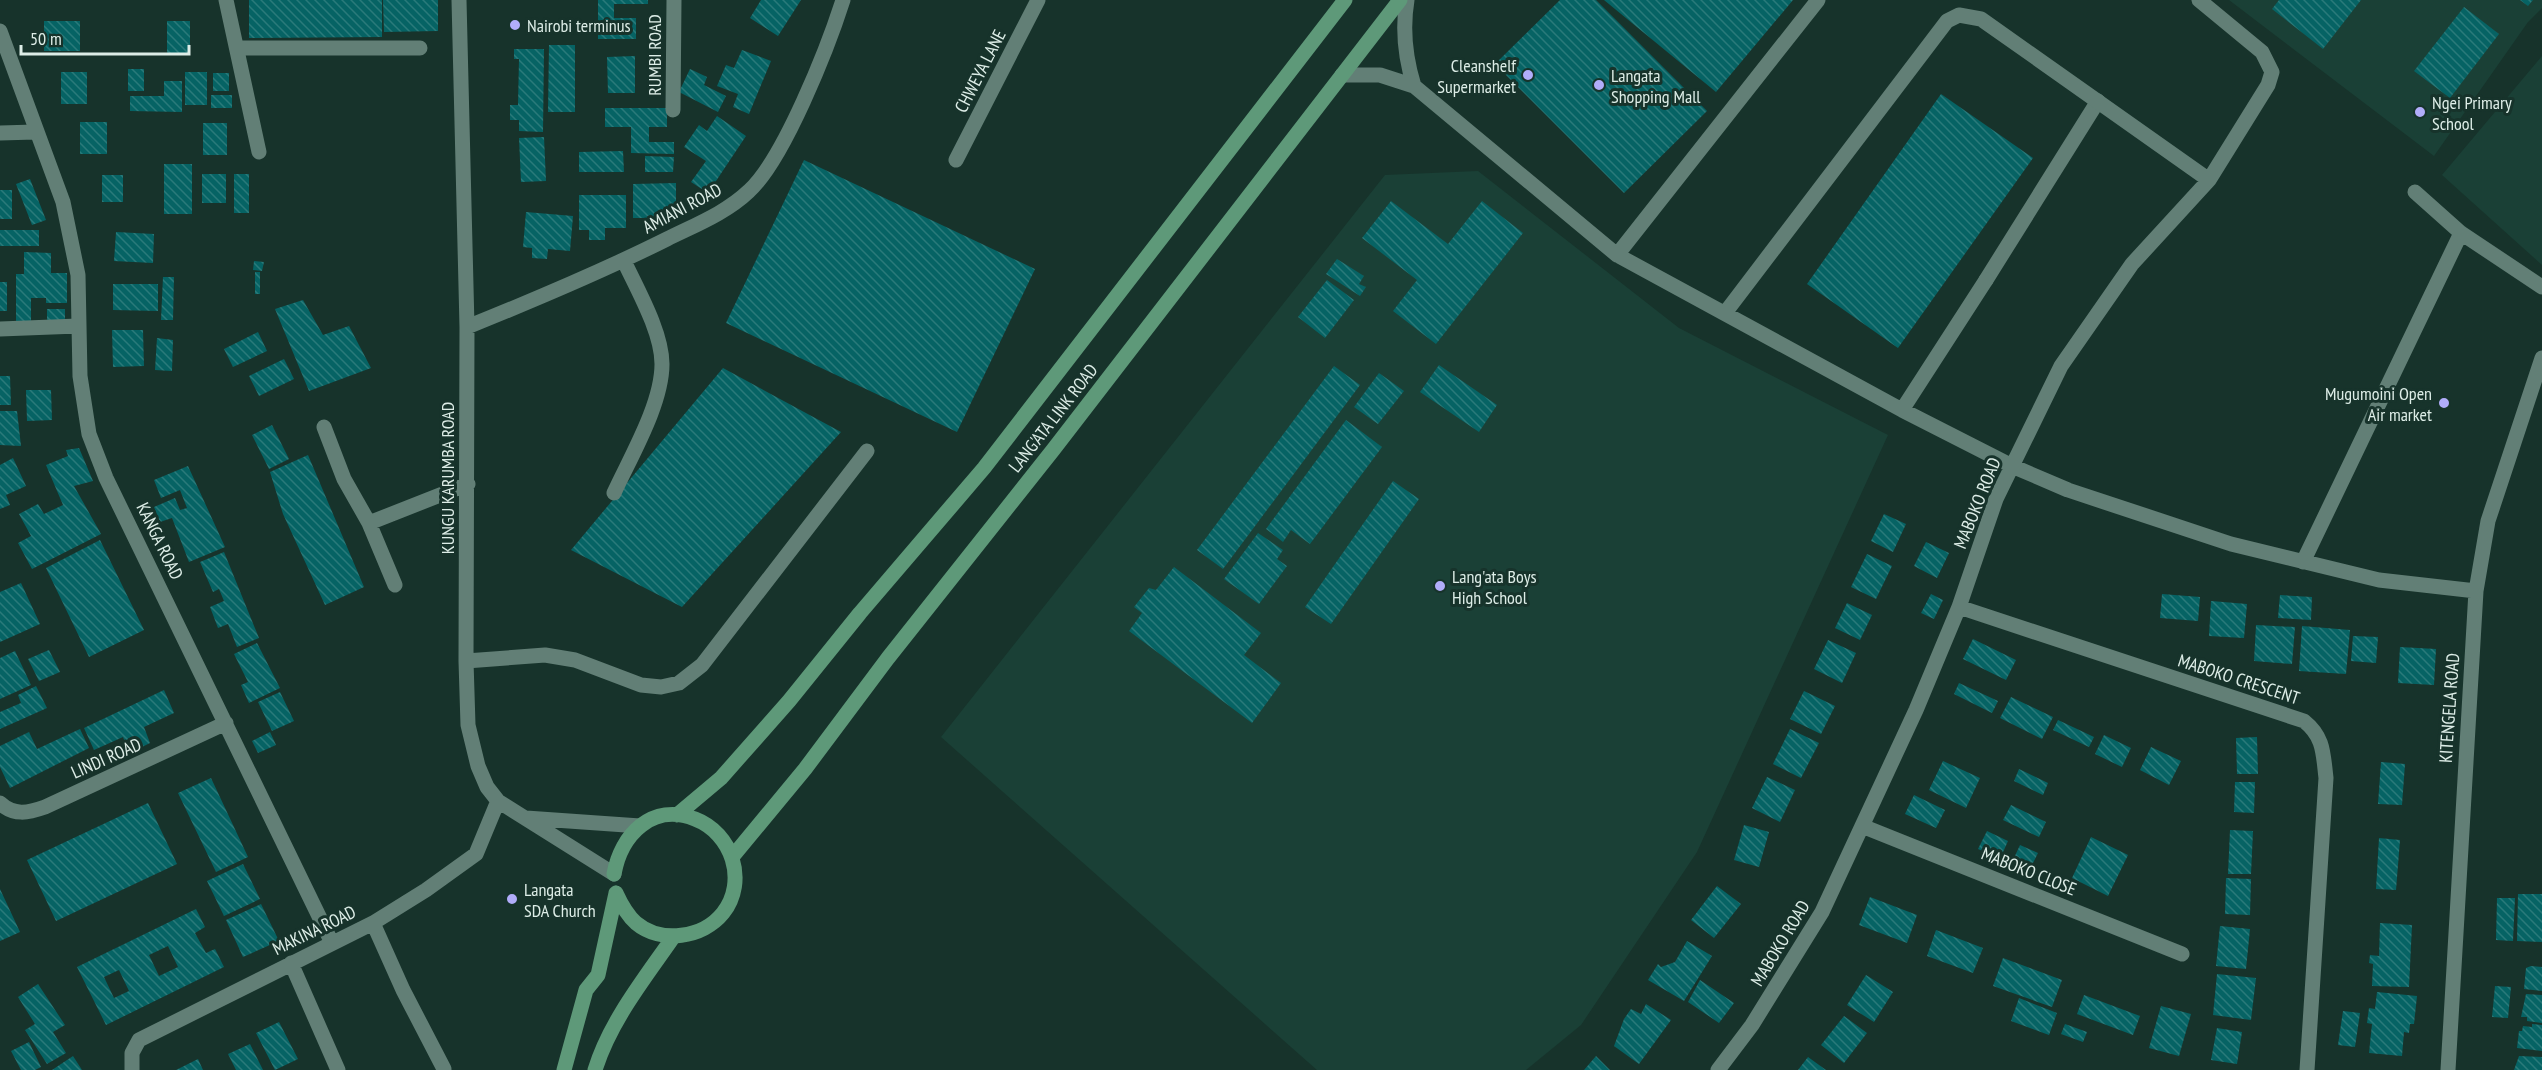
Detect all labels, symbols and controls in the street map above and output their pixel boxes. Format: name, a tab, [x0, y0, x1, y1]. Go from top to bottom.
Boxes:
place label: Nairobi terminus	[527, 14, 631, 37]
street label: RUMBI ROAD	[643, 14, 666, 96]
scale bar	[21, 18, 189, 56]
marker: Nairobi terminus	[508, 18, 522, 32]
street label: CHWEYA LANE	[949, 26, 1011, 116]
text: 50 m	[30, 27, 62, 50]
place label: Cleanshelf Supermarket	[1437, 54, 1517, 98]
place label: Langata Shopping Mall	[1611, 64, 1701, 108]
marker: Cleanshelf Supermarket	[1521, 68, 1535, 82]
marker: Langata Shopping Mall	[1592, 78, 1606, 92]
place label: Ngei Primary School	[2432, 91, 2512, 135]
marker: Ngei Primary School	[2413, 105, 2427, 119]
street label: AMIANI ROAD	[639, 178, 725, 238]
street label: LANG'ATA LINK ROAD	[1003, 359, 1103, 477]
place label: Mugumoini Open Air market	[2325, 382, 2432, 426]
marker: Mugumoini Open Air market	[2437, 396, 2451, 410]
street label: KUNGU KARUMBA ROAD	[436, 402, 459, 554]
street label: MABOKO ROAD	[1948, 454, 2006, 552]
street label: KANGA ROAD	[132, 499, 188, 583]
place label: Lang'ata Boys High School	[1452, 565, 1537, 609]
marker: Lang'ata Boys High School	[1433, 579, 1447, 593]
street label: MABOKO CRESCENT	[2175, 649, 2303, 709]
street label: KITENGELA ROAD	[2434, 652, 2464, 764]
street label: LINDI ROAD	[67, 732, 145, 784]
street label: MABOKO CLOSE	[1978, 842, 2080, 900]
place label: Langata SDA Church	[524, 878, 596, 922]
marker: Langata SDA Church	[505, 892, 519, 906]
street label: MABOKO ROAD	[1745, 896, 1815, 990]
street label: MAKINA ROAD	[268, 900, 360, 960]

